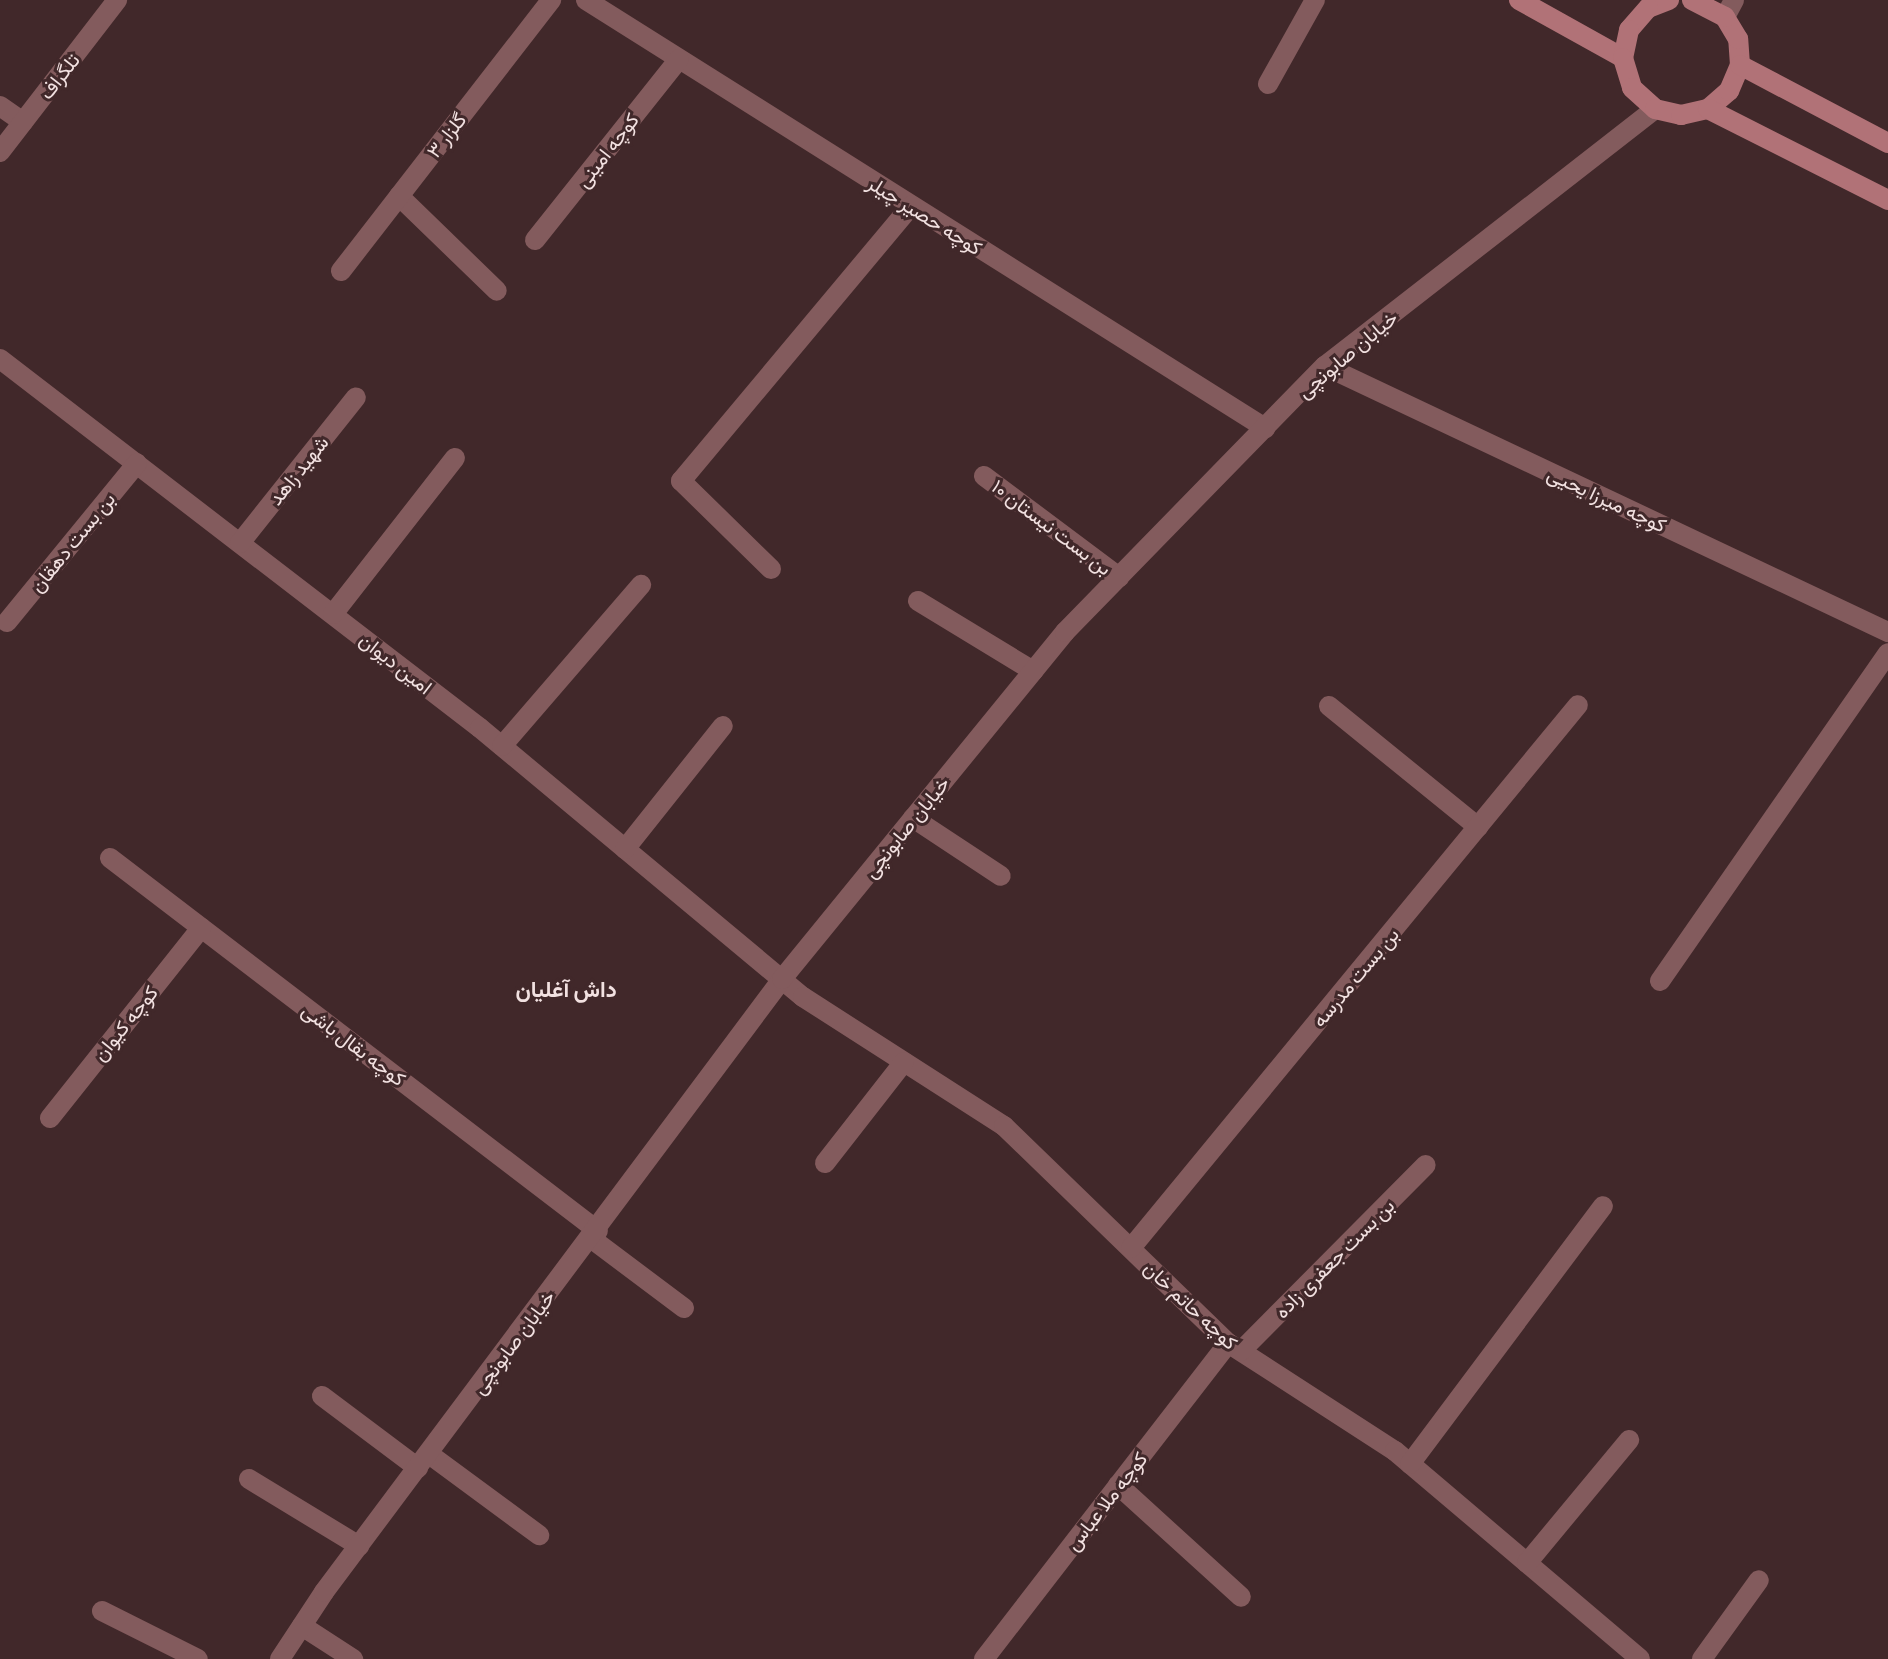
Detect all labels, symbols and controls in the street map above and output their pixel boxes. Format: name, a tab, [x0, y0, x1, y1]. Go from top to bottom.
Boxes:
street label: تلگراف	[34, 48, 84, 104]
street label: گلزار ۳	[421, 108, 471, 162]
street label: کوچه امینی	[571, 108, 643, 192]
street label: کوچه حصیر چیلر	[863, 170, 987, 260]
street label: خیابان صابونچی	[1292, 305, 1402, 403]
street label: شهید زاهد	[263, 430, 333, 510]
street label: کوچه میرزا یحیی	[1544, 461, 1670, 537]
street label: بن بست نیستان ۱۰	[987, 474, 1117, 580]
street label: بن بست دهقان	[24, 487, 120, 597]
street label: امین دیوان	[355, 627, 437, 699]
street label: خیابان صابونچی	[858, 771, 954, 883]
street label: بن بست مدرسه	[1306, 922, 1404, 1032]
district label: داش آغلیان	[515, 976, 617, 1002]
street label: کوچه کیوان	[87, 981, 163, 1065]
street label: کوچه بقال باشی	[298, 997, 410, 1091]
street label: بن بست جعفری زاده	[1269, 1193, 1399, 1323]
street label: کوچه حاتم خان	[1139, 1256, 1243, 1354]
street label: خیابان صابونچی	[466, 1285, 560, 1399]
street label: کوچه ملا عباس	[1060, 1447, 1152, 1555]

